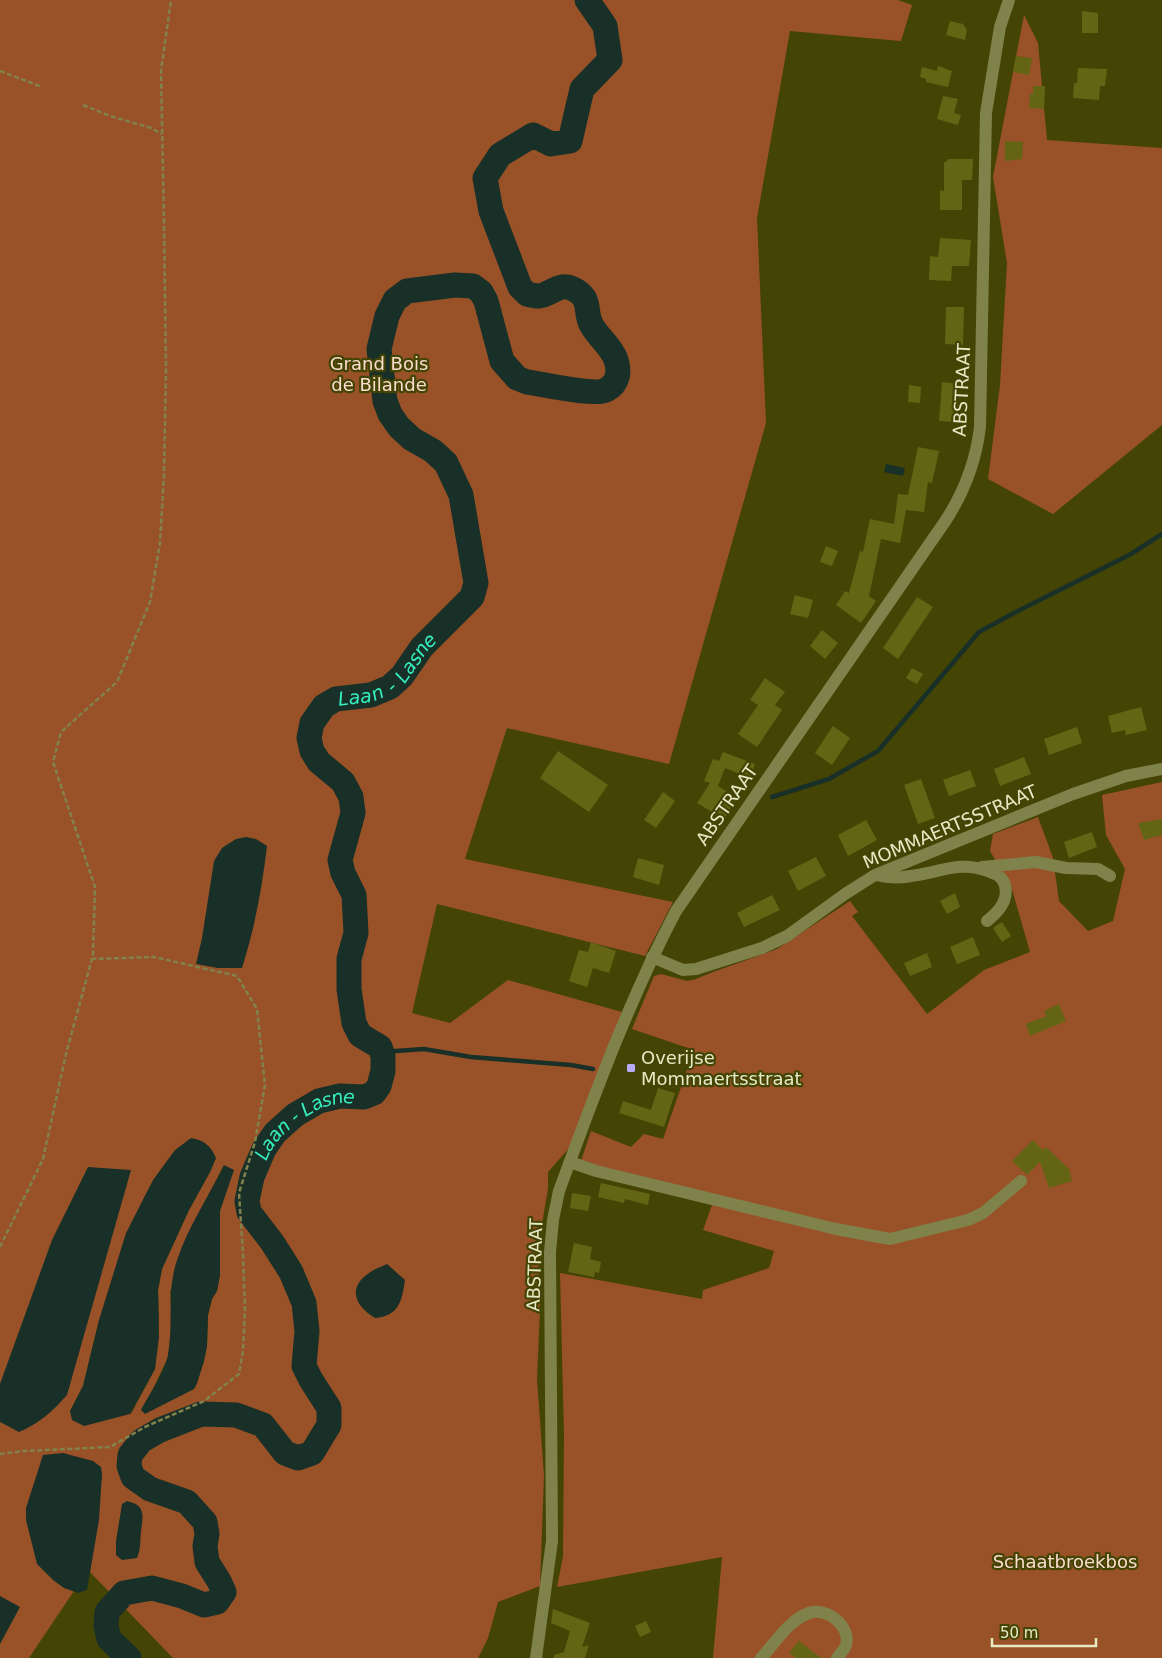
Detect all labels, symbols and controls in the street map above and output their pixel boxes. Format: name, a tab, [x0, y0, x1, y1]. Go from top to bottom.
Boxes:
street label: ABSTRAAT	[949, 342, 974, 437]
park label: Grand Bois de Bilande	[330, 353, 428, 395]
water label: Laan - Lasne	[337, 628, 441, 710]
street label: ABSTRAAT	[691, 760, 763, 849]
street label: MOMMAERTSSTRAAT	[860, 780, 1041, 873]
place label: Overijse Mommaertsstraat	[641, 1047, 802, 1089]
marker: Overijse Mommaertsstraat	[625, 1062, 637, 1074]
water label: Laan - Lasne	[250, 1085, 355, 1163]
street label: ABSTRAAT	[522, 1217, 547, 1312]
park label: Schaatbroekbos	[993, 1551, 1137, 1572]
scale bar	[992, 1616, 1096, 1648]
text: 50 m	[1000, 1624, 1038, 1642]

